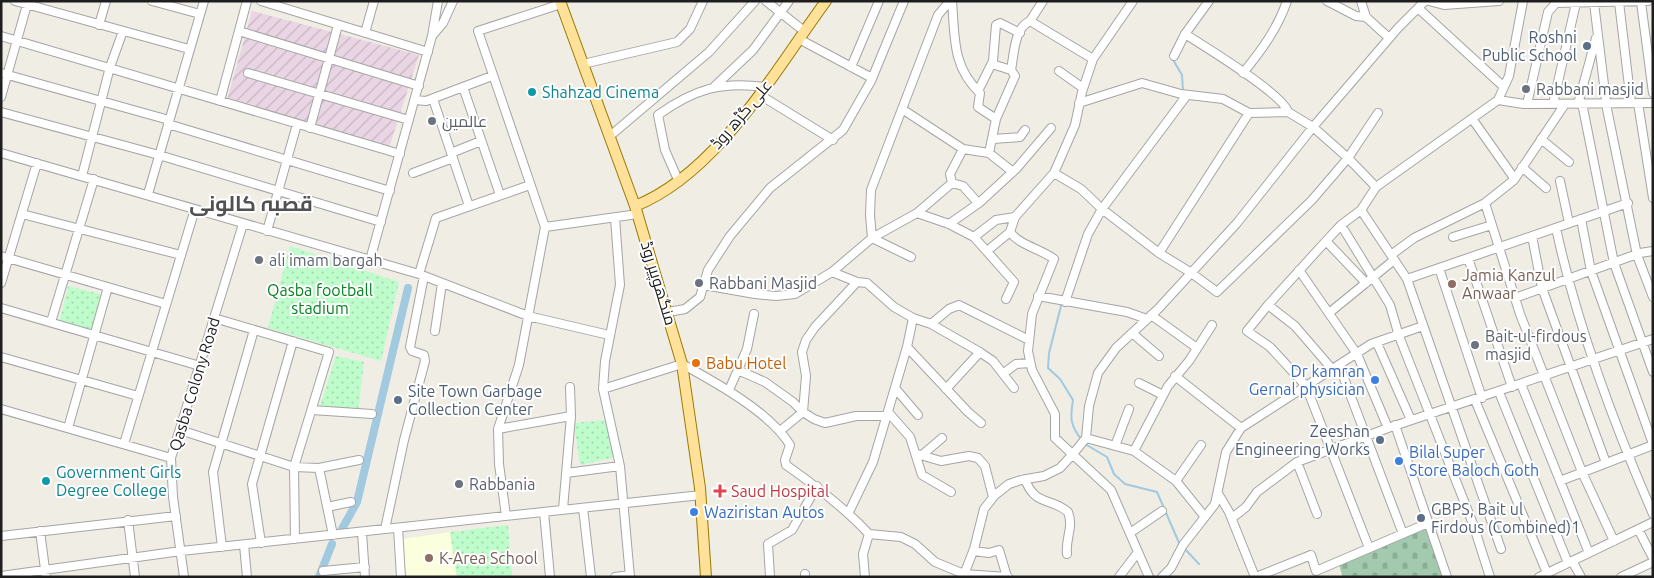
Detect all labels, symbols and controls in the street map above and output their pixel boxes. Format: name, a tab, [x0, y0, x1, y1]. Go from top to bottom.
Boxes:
place label: Roshni Public School	[1482, 28, 1577, 64]
marker: Roshni Public School	[1581, 40, 1593, 52]
street label: علی گڑھ روڈ	[707, 76, 777, 154]
place label: Rabbani masjid	[1536, 80, 1644, 98]
place label: Shahzad Cinema	[542, 83, 659, 101]
marker: Rabbani masjid	[1520, 83, 1532, 95]
marker: Shahzad Cinema	[526, 86, 538, 98]
place label: عالمین	[442, 112, 487, 132]
marker: عالمین	[426, 115, 438, 127]
district label: قصبہ کالونی	[189, 191, 313, 217]
street label: منگھوپیر روڈ	[635, 239, 680, 328]
place label: ali imam bargah	[269, 251, 383, 269]
marker: ali imam bargah	[253, 254, 265, 266]
place label: Jamia Kanzul Anwaar	[1462, 266, 1555, 302]
place label: Rabbani Masjid	[709, 274, 817, 292]
marker: Rabbani Masjid	[693, 277, 705, 289]
marker: Jamia Kanzul Anwaar	[1446, 278, 1458, 290]
park label: Qasba football stadium	[267, 281, 373, 317]
street label: Qasba Colony Road	[165, 315, 223, 453]
place label: Bait-ul-firdous masjid	[1485, 327, 1587, 363]
marker: Bait-ul-firdous masjid	[1469, 339, 1481, 351]
place label: Babu Hotel	[706, 354, 786, 372]
marker: Babu Hotel	[690, 357, 702, 369]
place label: Dr kamran Gernal physician	[1249, 362, 1365, 398]
marker: Dr kamran Gernal physician	[1369, 374, 1381, 386]
place label: Site Town Garbage Collection Center	[408, 382, 542, 418]
marker: Site Town Garbage Collection Center	[392, 394, 404, 406]
place label: Zeeshan Engineering Works	[1235, 422, 1370, 458]
marker: Zeeshan Engineering Works	[1374, 434, 1386, 446]
place label: Bilal Super Store Baloch Goth	[1409, 443, 1539, 479]
marker: Bilal Super Store Baloch Goth	[1393, 455, 1405, 467]
place label: Government Girls Degree College	[56, 463, 181, 499]
marker: Government Girls Degree College	[40, 475, 52, 487]
place label: Rabbania	[469, 475, 535, 493]
marker: Rabbania	[453, 478, 465, 490]
place label: Saud Hospital	[731, 482, 829, 500]
marker: Saud Hospital	[713, 484, 727, 498]
place label: GBPS, Bait ul Firdous (Combined)1	[1431, 500, 1580, 537]
place label: Waziristan Autos	[704, 503, 824, 521]
marker: Waziristan Autos	[688, 506, 700, 518]
marker: GBPS, Bait ul Firdous (Combined)1	[1415, 512, 1427, 524]
place label: K-Area School	[439, 549, 538, 567]
marker: K-Area School	[423, 552, 435, 564]

